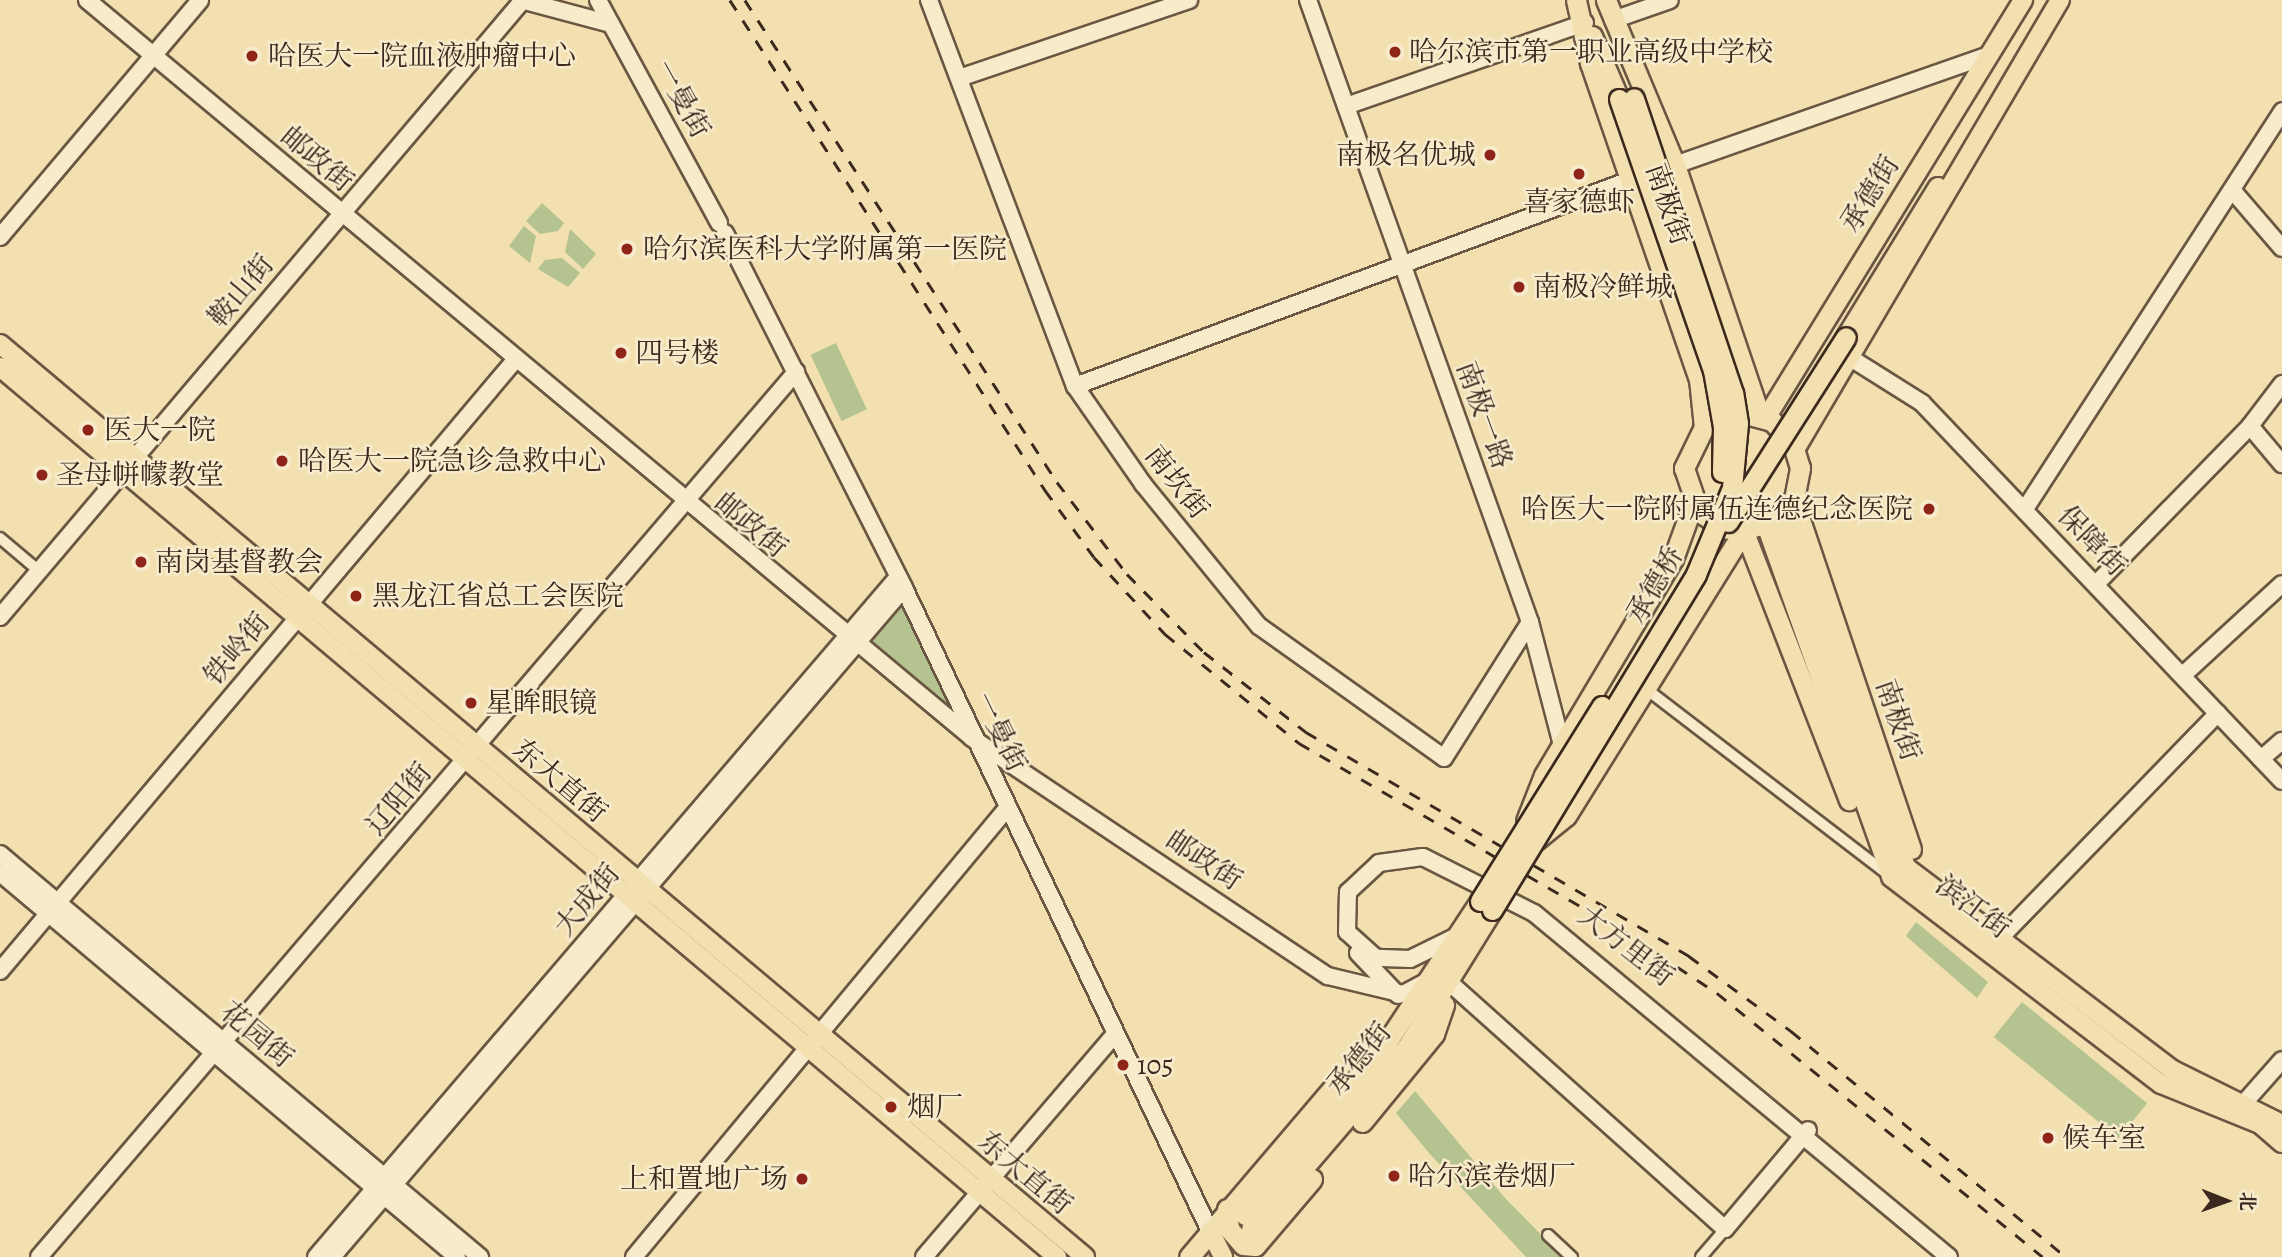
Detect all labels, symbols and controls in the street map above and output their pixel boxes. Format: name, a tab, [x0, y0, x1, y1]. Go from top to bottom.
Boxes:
place label: 哈尔滨市第一职业高级中学校	[1409, 35, 1773, 69]
place label: 哈医大一院血液肿瘤中心	[268, 39, 576, 73]
marker: 哈尔滨市第一职业高级中学校	[1387, 44, 1403, 60]
marker: 哈医大一院血液肿瘤中心	[242, 46, 262, 66]
street label: 一曼街	[647, 54, 717, 144]
street label: 邮政街	[274, 119, 360, 199]
place label: 南极名优城	[1336, 138, 1476, 172]
marker: 南极名优城	[1482, 147, 1498, 163]
street label: 承德街	[1833, 149, 1907, 239]
street label: 南极街	[1638, 159, 1698, 249]
marker: 喜家德虾	[1571, 166, 1587, 182]
place label: 喜家德虾	[1523, 185, 1635, 219]
place label: 哈尔滨医科大学附属第一医院	[643, 232, 1007, 266]
marker: 哈尔滨医科大学附属第一医院	[617, 239, 637, 259]
street label: 鞍山街	[201, 248, 281, 334]
place label: 南极冷鲜城	[1533, 270, 1673, 304]
marker: 南极冷鲜城	[1511, 279, 1527, 295]
place label: 四号楼	[635, 336, 719, 370]
marker: 四号楼	[613, 345, 629, 361]
street label: 南极一路	[1449, 357, 1519, 473]
place label: 医大一院	[104, 413, 216, 447]
marker: 医大一院	[78, 420, 98, 440]
street label: 南坎街	[1138, 439, 1216, 525]
place label: 哈医大一院急诊急救中心	[298, 444, 606, 478]
marker: 哈医大一院急诊急救中心	[272, 451, 292, 471]
place label: 圣母帡幪教堂	[56, 458, 224, 492]
marker: 圣母帡幪教堂	[34, 467, 50, 483]
street label: 邮政街	[708, 485, 794, 565]
place label: 哈医大一院附属伍连德纪念医院	[1521, 492, 1913, 526]
marker: 哈医大一院附属伍连德纪念医院	[1919, 499, 1939, 519]
street label: 保障街	[2051, 499, 2133, 583]
street label: 承德桥	[1619, 540, 1691, 630]
place label: 南岗基督教会	[155, 545, 323, 579]
marker: 南岗基督教会	[133, 554, 149, 570]
place label: 黑龙江省总工会医院	[372, 579, 624, 613]
marker: 黑龙江省总工会医院	[346, 586, 366, 606]
street label: 铁岭街	[197, 606, 277, 692]
street label: 南极街	[1868, 675, 1928, 765]
place label: 星眸眼镜	[485, 686, 597, 720]
street label: 一曼街	[966, 687, 1034, 777]
marker: 星眸眼镜	[463, 695, 479, 711]
street label: 东大直街	[506, 732, 614, 830]
street label: 辽阳街	[359, 756, 439, 842]
street label: 邮政街	[1160, 823, 1248, 897]
street label: 大成街	[547, 857, 627, 943]
street label: 滨江街	[1929, 868, 2017, 946]
street label: 大方里街	[1572, 898, 1680, 994]
street label: 花园街	[214, 995, 300, 1075]
street label: 承德街	[1320, 1016, 1398, 1102]
place label: 105	[1137, 1048, 1174, 1082]
marker: 105	[1115, 1057, 1131, 1073]
place label: 烟厂	[907, 1090, 963, 1124]
marker: 烟厂	[881, 1097, 901, 1117]
place label: 候车室	[2062, 1121, 2146, 1155]
street label: 东大直街	[971, 1124, 1079, 1222]
marker: 候车室	[2040, 1130, 2056, 1146]
place label: 哈尔滨卷烟厂	[1408, 1159, 1576, 1193]
place label: 上和置地广场	[620, 1162, 788, 1196]
north arrow	[2191, 1166, 2261, 1236]
marker: 哈尔滨卷烟厂	[1386, 1168, 1402, 1184]
marker: 上和置地广场	[794, 1171, 810, 1187]
text: 北	[2234, 1192, 2260, 1211]

